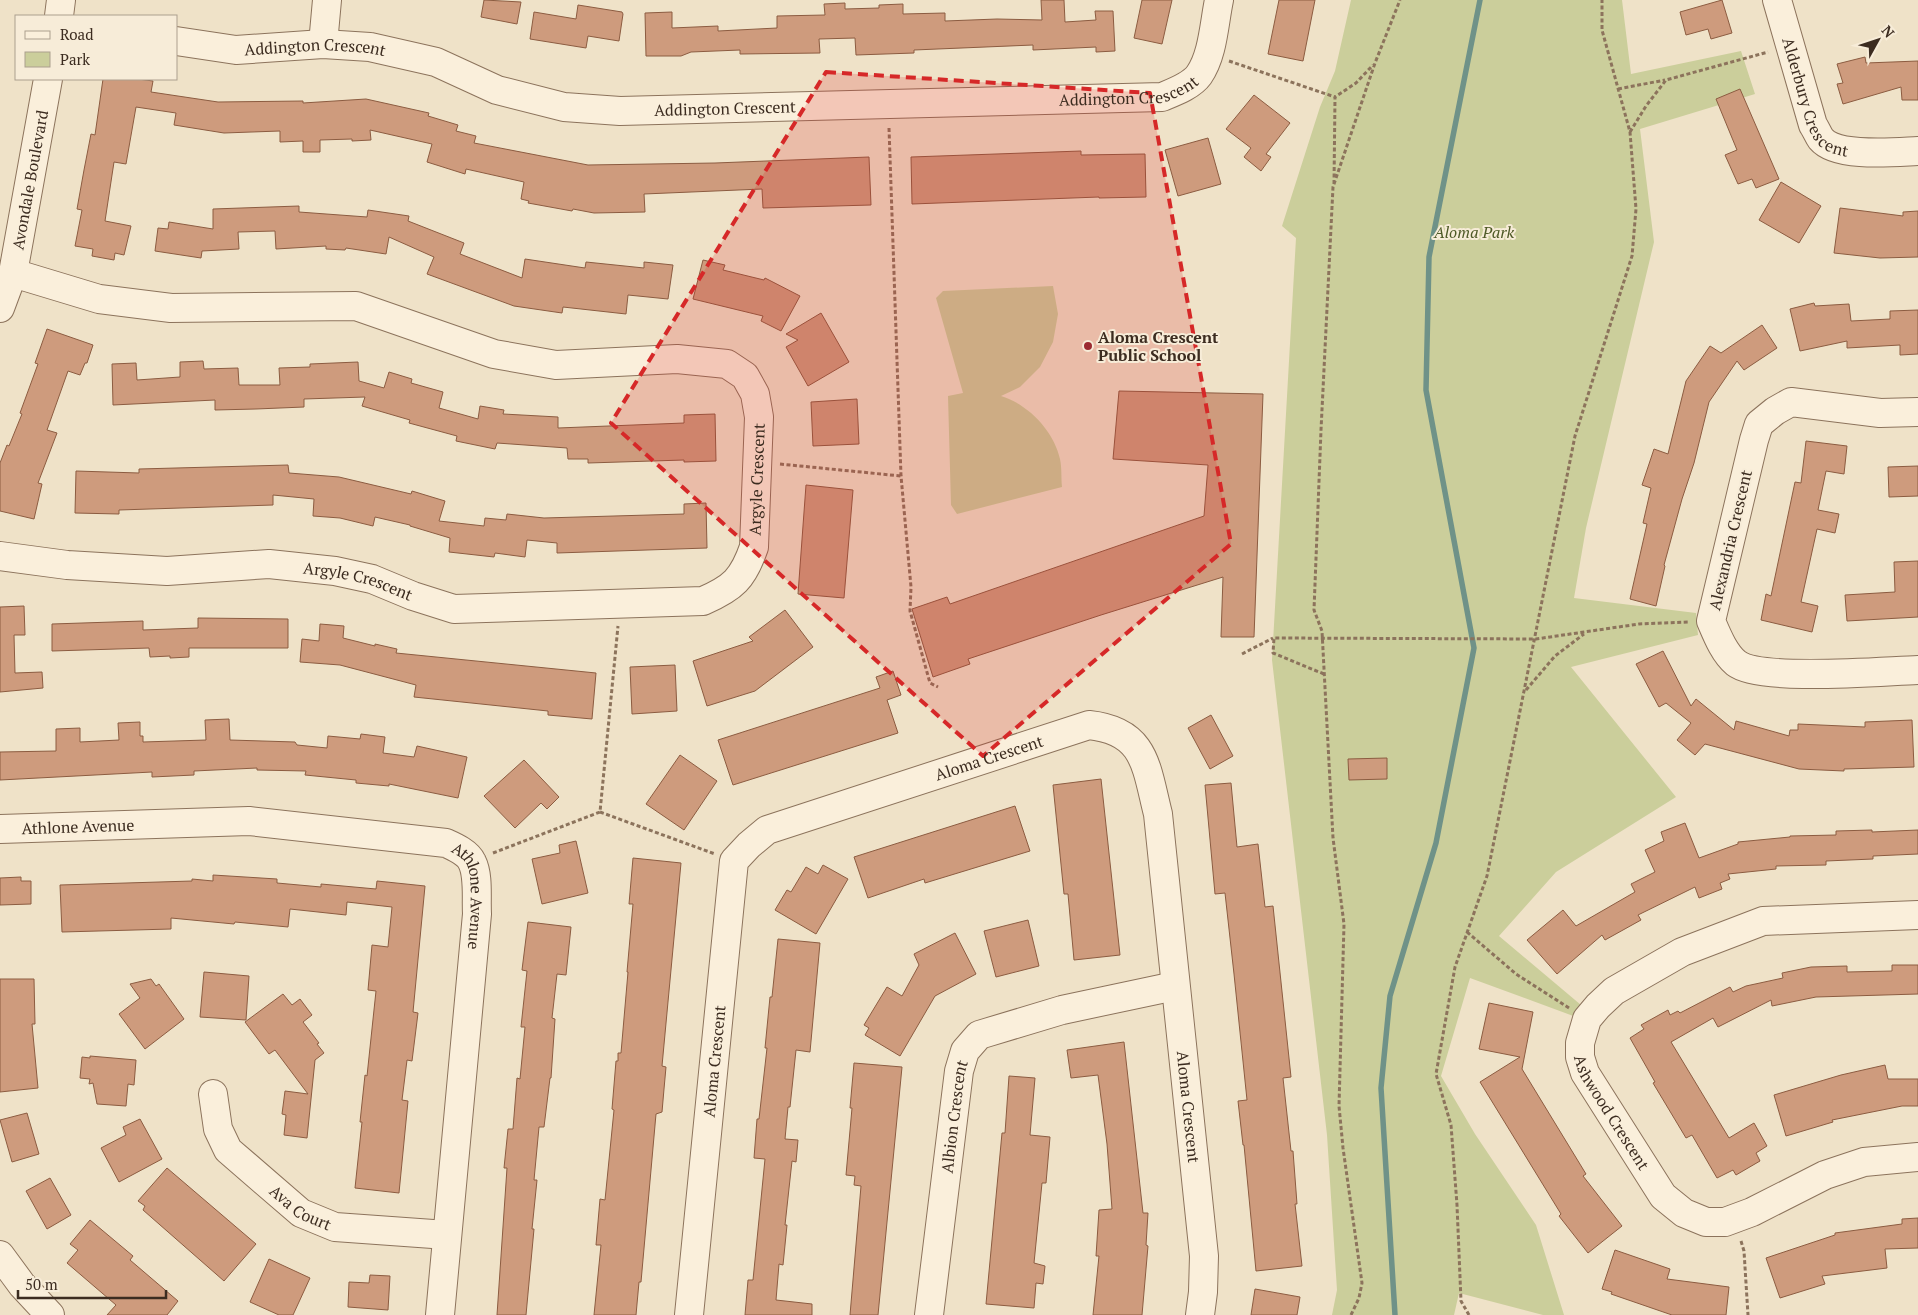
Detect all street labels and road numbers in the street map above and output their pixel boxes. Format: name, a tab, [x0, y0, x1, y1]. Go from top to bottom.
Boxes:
street label: Addington Crescent	[244, 33, 388, 61]
street label: Alderbury Crescent	[1777, 35, 1850, 162]
street label: Addington Crescent	[1059, 70, 1203, 111]
street label: Addington Crescent	[654, 95, 796, 121]
street label: Avondale Boulevard	[6, 108, 53, 251]
street label: Argyle Crescent	[743, 423, 770, 536]
street label: Alexandria Crescent	[1703, 468, 1757, 612]
street label: Argyle Crescent	[302, 557, 416, 606]
street label: Aloma Crescent	[932, 730, 1046, 786]
street label: Athlone Avenue	[21, 814, 135, 839]
street label: Athlone Avenue	[448, 837, 488, 950]
street label: Aloma Crescent	[698, 1004, 731, 1118]
street label: Aloma Crescent	[1172, 1050, 1205, 1164]
street label: Ashwood Crescent	[1569, 1052, 1655, 1174]
street label: Albion Crescent	[936, 1057, 973, 1174]
street label: Ava Court	[265, 1180, 335, 1235]

